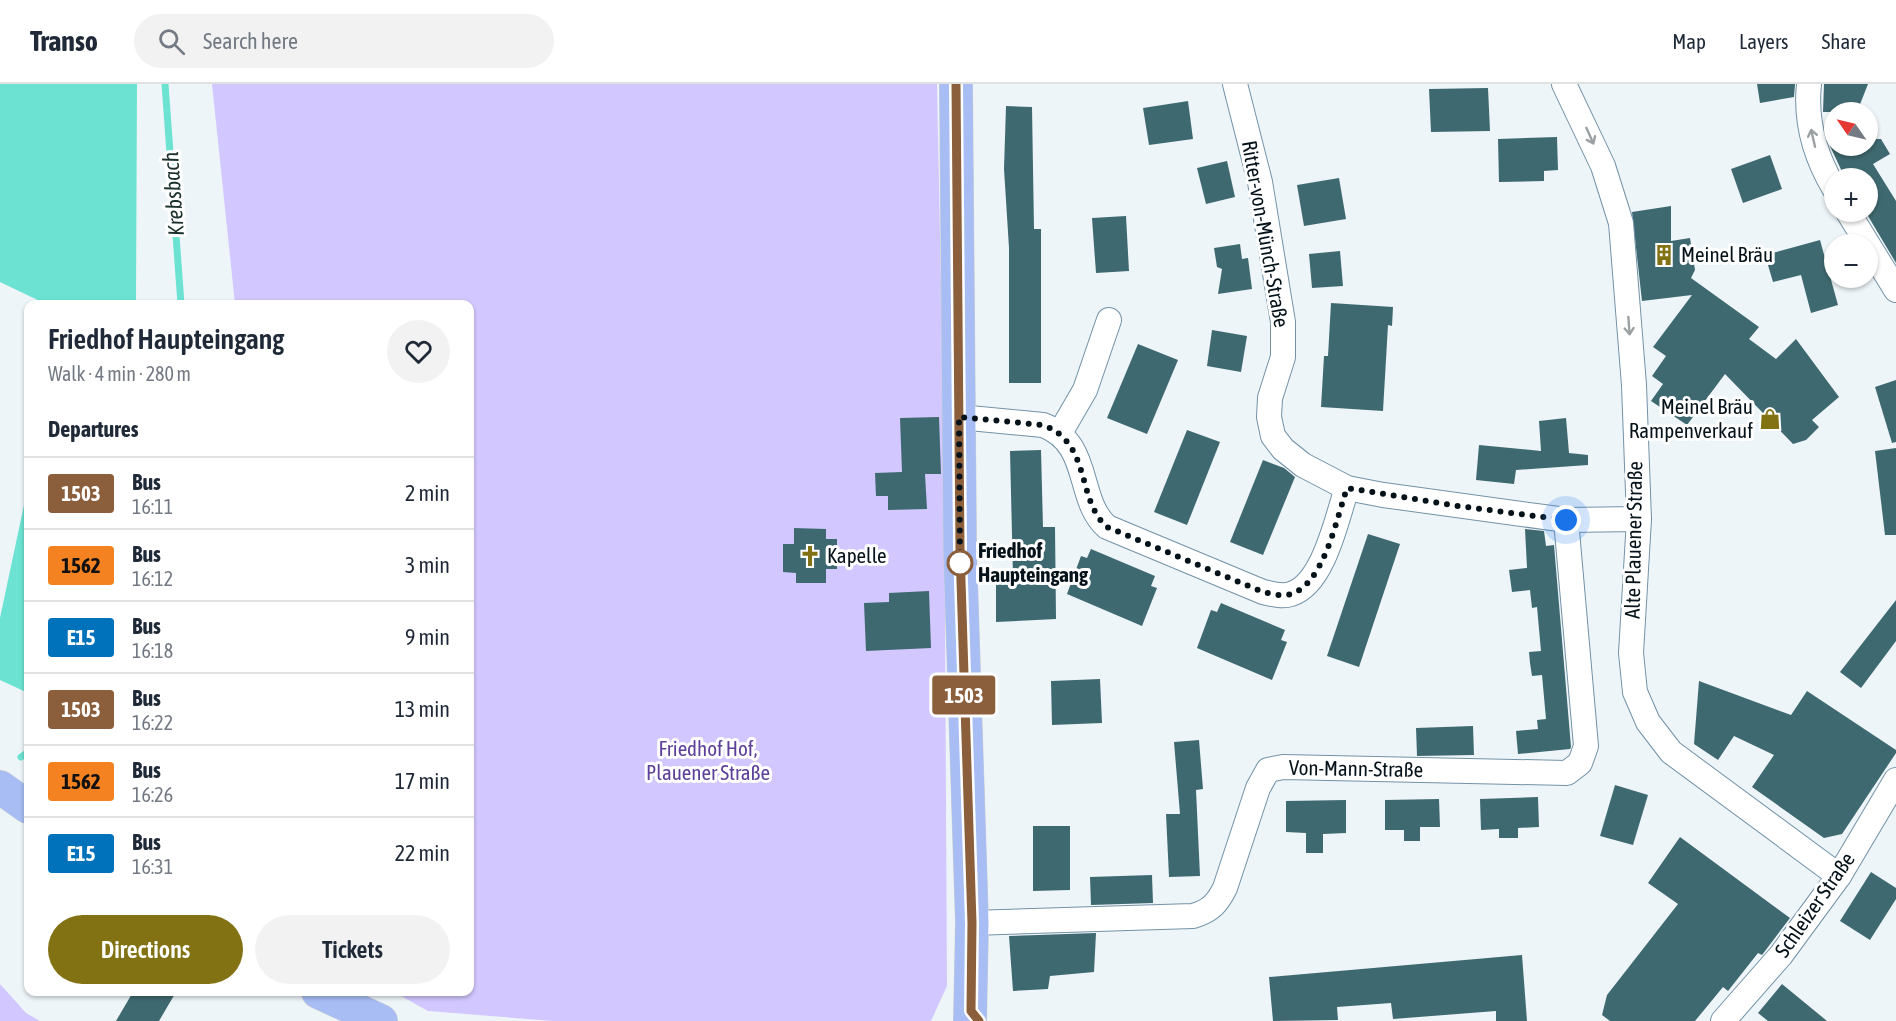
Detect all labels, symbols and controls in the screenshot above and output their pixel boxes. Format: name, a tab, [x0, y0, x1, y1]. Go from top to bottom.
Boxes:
search box	[134, 14, 554, 68]
text: Transo	[30, 25, 98, 57]
icon: search	[155, 25, 188, 58]
text: Search here	[203, 28, 298, 54]
text: Map	[1672, 29, 1706, 53]
text: Layers	[1739, 29, 1789, 53]
text: Share	[1822, 29, 1866, 53]
north arrow	[1824, 102, 1878, 156]
map controls	[1824, 102, 1878, 288]
one-way arrow	[1585, 127, 1596, 145]
one-way arrow	[1807, 129, 1818, 148]
street label: Ritter-von-Münch-Straße	[1238, 139, 1294, 329]
water label: Krebsbach	[157, 151, 189, 237]
button: +	[1824, 168, 1878, 222]
button: −	[1824, 234, 1878, 288]
place label: Meinel Bräu	[1681, 242, 1773, 266]
building icon: Meinel Bräu	[1652, 243, 1676, 267]
one-way arrow	[1624, 315, 1635, 335]
button: heart	[387, 320, 450, 383]
text: Friedhof Haupteingang	[48, 323, 284, 355]
text: Walk · 4 min · 280 m	[48, 362, 191, 385]
place label: Meinel Bräu Rampenverkauf	[1629, 394, 1753, 442]
shop icon: Meinel Bräu Rampenverkauf	[1758, 407, 1782, 431]
text: Departures	[48, 416, 138, 442]
street label: Alte Plauener Straße	[1620, 461, 1646, 619]
text: Bus	[132, 469, 161, 495]
text: 2 min	[405, 480, 450, 506]
text: 1503	[61, 481, 101, 505]
text: 16:11	[132, 495, 173, 518]
your location	[1551, 505, 1581, 535]
place label: Friedhof Haupteingang	[978, 538, 1089, 586]
text: Bus	[132, 541, 161, 567]
place label: Kapelle	[827, 543, 887, 567]
church icon: Kapelle	[798, 544, 822, 568]
marker: Friedhof Haupteingang	[947, 550, 973, 576]
text: 3 min	[405, 552, 450, 578]
text: 1562	[61, 553, 101, 577]
text: 16:12	[132, 567, 173, 590]
text: Bus	[132, 613, 161, 639]
text: 9 min	[405, 624, 450, 650]
text: E15	[67, 625, 95, 649]
text: 16:18	[132, 639, 173, 662]
line badge: 1503	[922, 676, 1006, 714]
text: 1503	[944, 683, 984, 707]
text: Bus	[132, 685, 161, 711]
text: 13 min	[395, 696, 450, 722]
text: 1503	[61, 697, 101, 721]
text: 16:22	[132, 711, 173, 734]
park label: Friedhof Hof, Plauener Straße	[646, 736, 770, 784]
street label: Von-Mann-Straße	[1289, 755, 1423, 781]
text: Bus	[132, 757, 161, 783]
text: 17 min	[395, 768, 450, 794]
text: 1562	[61, 769, 101, 793]
text: 16:26	[132, 783, 173, 806]
text: Bus	[132, 829, 161, 855]
text: 22 min	[395, 840, 450, 866]
text: E15	[67, 841, 95, 865]
street label: Schleizer Straße	[1769, 847, 1859, 961]
text: 16:31	[132, 855, 173, 878]
button: Directions	[48, 915, 243, 984]
button: Tickets	[255, 915, 450, 984]

